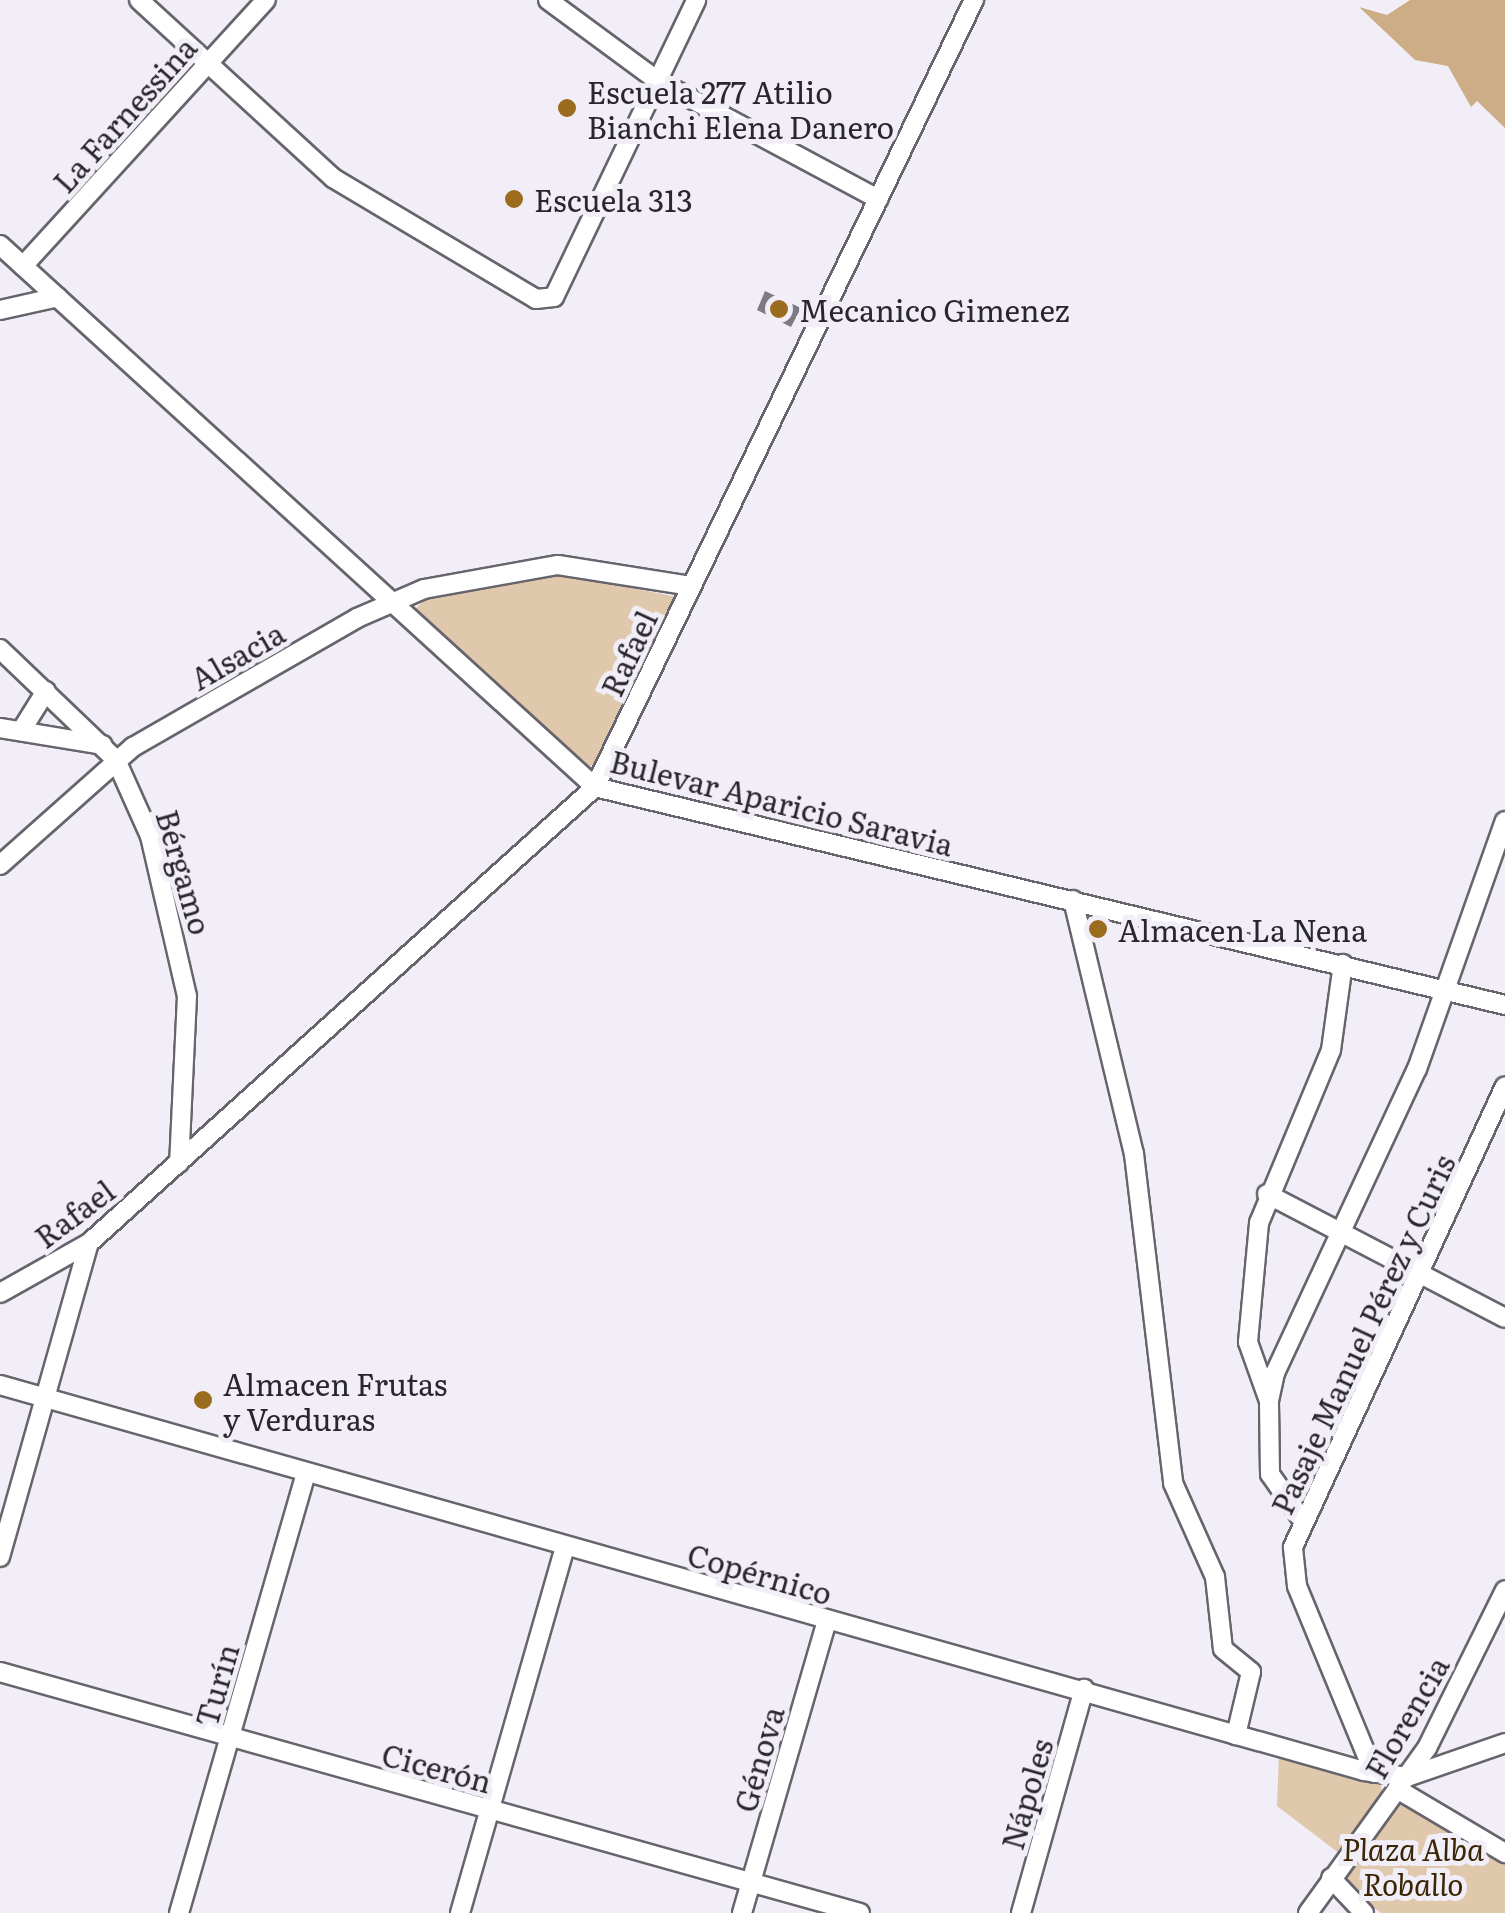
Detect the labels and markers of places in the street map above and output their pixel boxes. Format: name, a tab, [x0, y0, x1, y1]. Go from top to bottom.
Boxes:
place label: Escuela 277 Atilio Bianchi Elena Danero	[587, 73, 894, 144]
marker: Escuela 277 Atilio Bianchi Elena Danero	[556, 97, 578, 119]
place label: Escuela 313	[534, 181, 693, 217]
marker: Escuela 313	[503, 188, 525, 210]
place label: Mecanico Gimenez	[799, 291, 1070, 327]
marker: Mecanico Gimenez	[768, 298, 790, 320]
place label: Almacen La Nena	[1118, 911, 1367, 947]
marker: Almacen La Nena	[1087, 918, 1109, 940]
place label: Almacen Frutas y Verduras	[223, 1365, 447, 1436]
marker: Almacen Frutas y Verduras	[192, 1389, 214, 1411]

